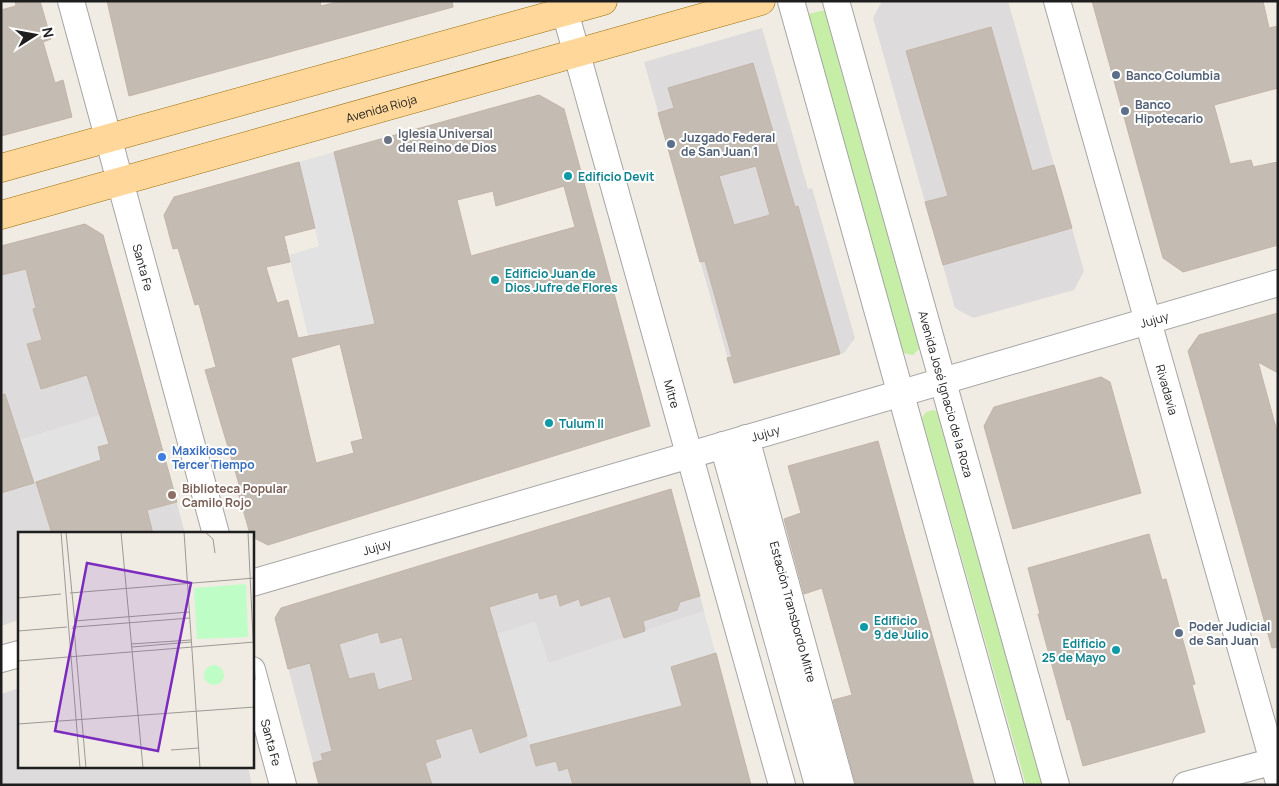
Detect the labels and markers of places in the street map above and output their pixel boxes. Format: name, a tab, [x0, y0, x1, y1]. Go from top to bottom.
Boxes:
place label: Banco Columbia	[1126, 67, 1220, 84]
marker: Banco Columbia	[1110, 69, 1122, 81]
place label: Banco Hipotecario	[1135, 96, 1203, 127]
marker: Banco Hipotecario	[1119, 105, 1131, 117]
place label: Iglesia Universal del Reino de Dios	[398, 125, 497, 156]
place label: Juzgado Federal de San Juan 1	[681, 129, 775, 160]
marker: Iglesia Universal del Reino de Dios	[382, 134, 394, 146]
marker: Juzgado Federal de San Juan 1	[665, 138, 677, 150]
place label: Edificio Devit	[578, 168, 654, 185]
marker: Edificio Devit	[562, 170, 574, 182]
place label: Edificio Juan de Dios Jufre de Flores	[505, 265, 618, 296]
marker: Edificio Juan de Dios Jufre de Flores	[489, 274, 501, 286]
place label: Tulum II	[559, 415, 604, 432]
marker: Tulum II	[543, 417, 555, 429]
place label: Maxikiosco Tercer Tiempo	[172, 442, 255, 473]
marker: Maxikiosco Tercer Tiempo	[156, 451, 168, 463]
place label: Biblioteca Popular Camilo Rojo	[182, 480, 288, 511]
marker: Biblioteca Popular Camilo Rojo	[166, 489, 178, 501]
place label: Edificio 9 de Julio	[874, 612, 929, 643]
place label: Poder Judicial de San Juan	[1189, 618, 1270, 649]
marker: Edificio 9 de Julio	[858, 621, 870, 633]
marker: Poder Judicial de San Juan	[1173, 627, 1185, 639]
place label: Edificio 25 de Mayo	[1042, 635, 1106, 666]
marker: Edificio 25 de Mayo	[1110, 644, 1122, 656]

